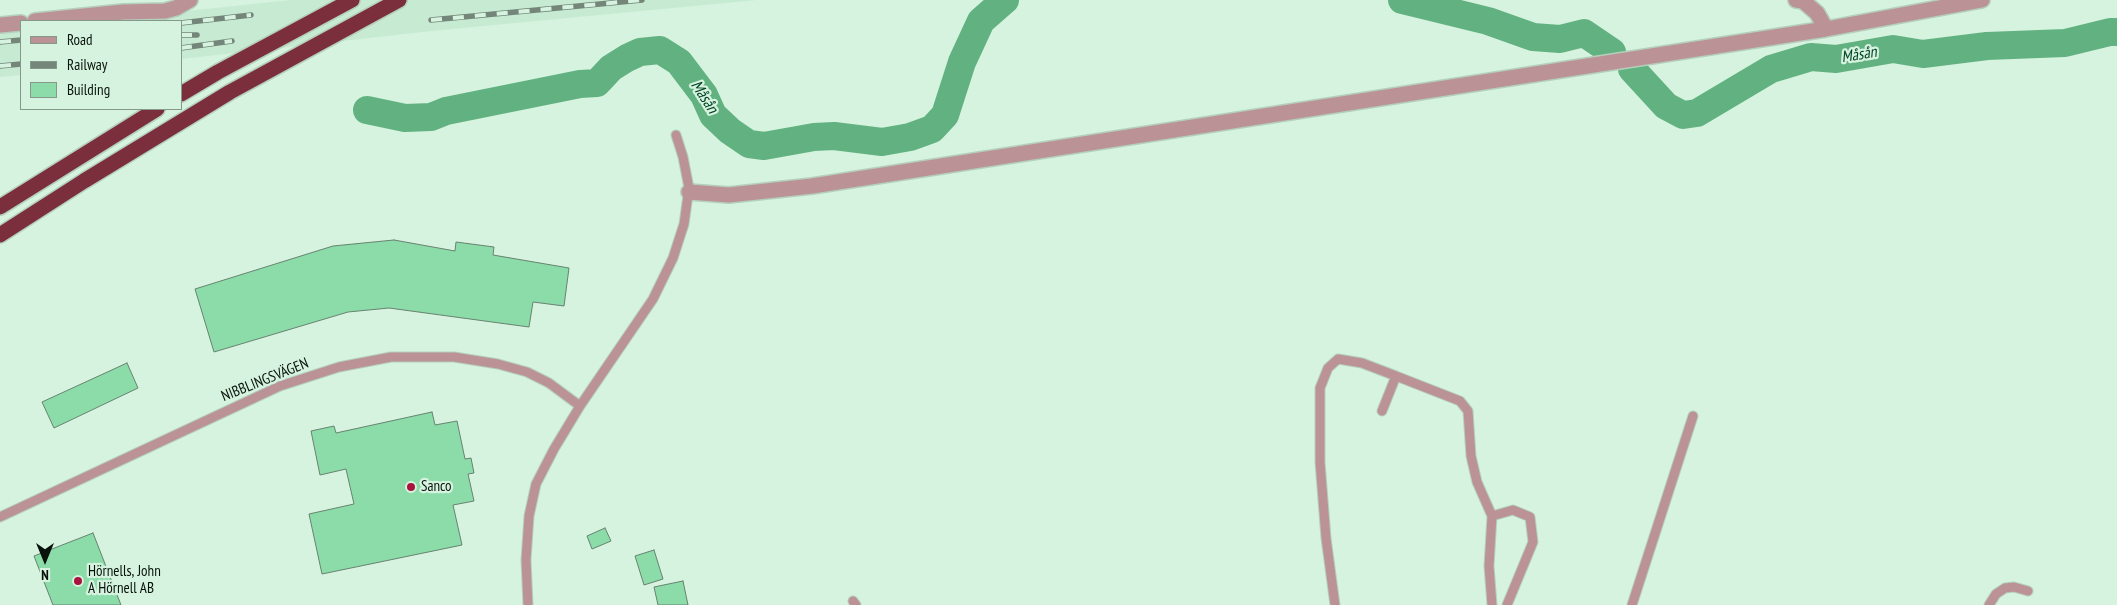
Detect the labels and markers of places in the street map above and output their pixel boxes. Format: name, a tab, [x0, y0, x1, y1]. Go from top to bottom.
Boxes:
place label: Sanco	[421, 478, 452, 496]
marker: Sanco	[405, 481, 417, 493]
place label: Hörnells, John A Hörnell AB	[88, 563, 161, 598]
marker: Hörnells, John A Hörnell AB	[72, 575, 84, 587]

